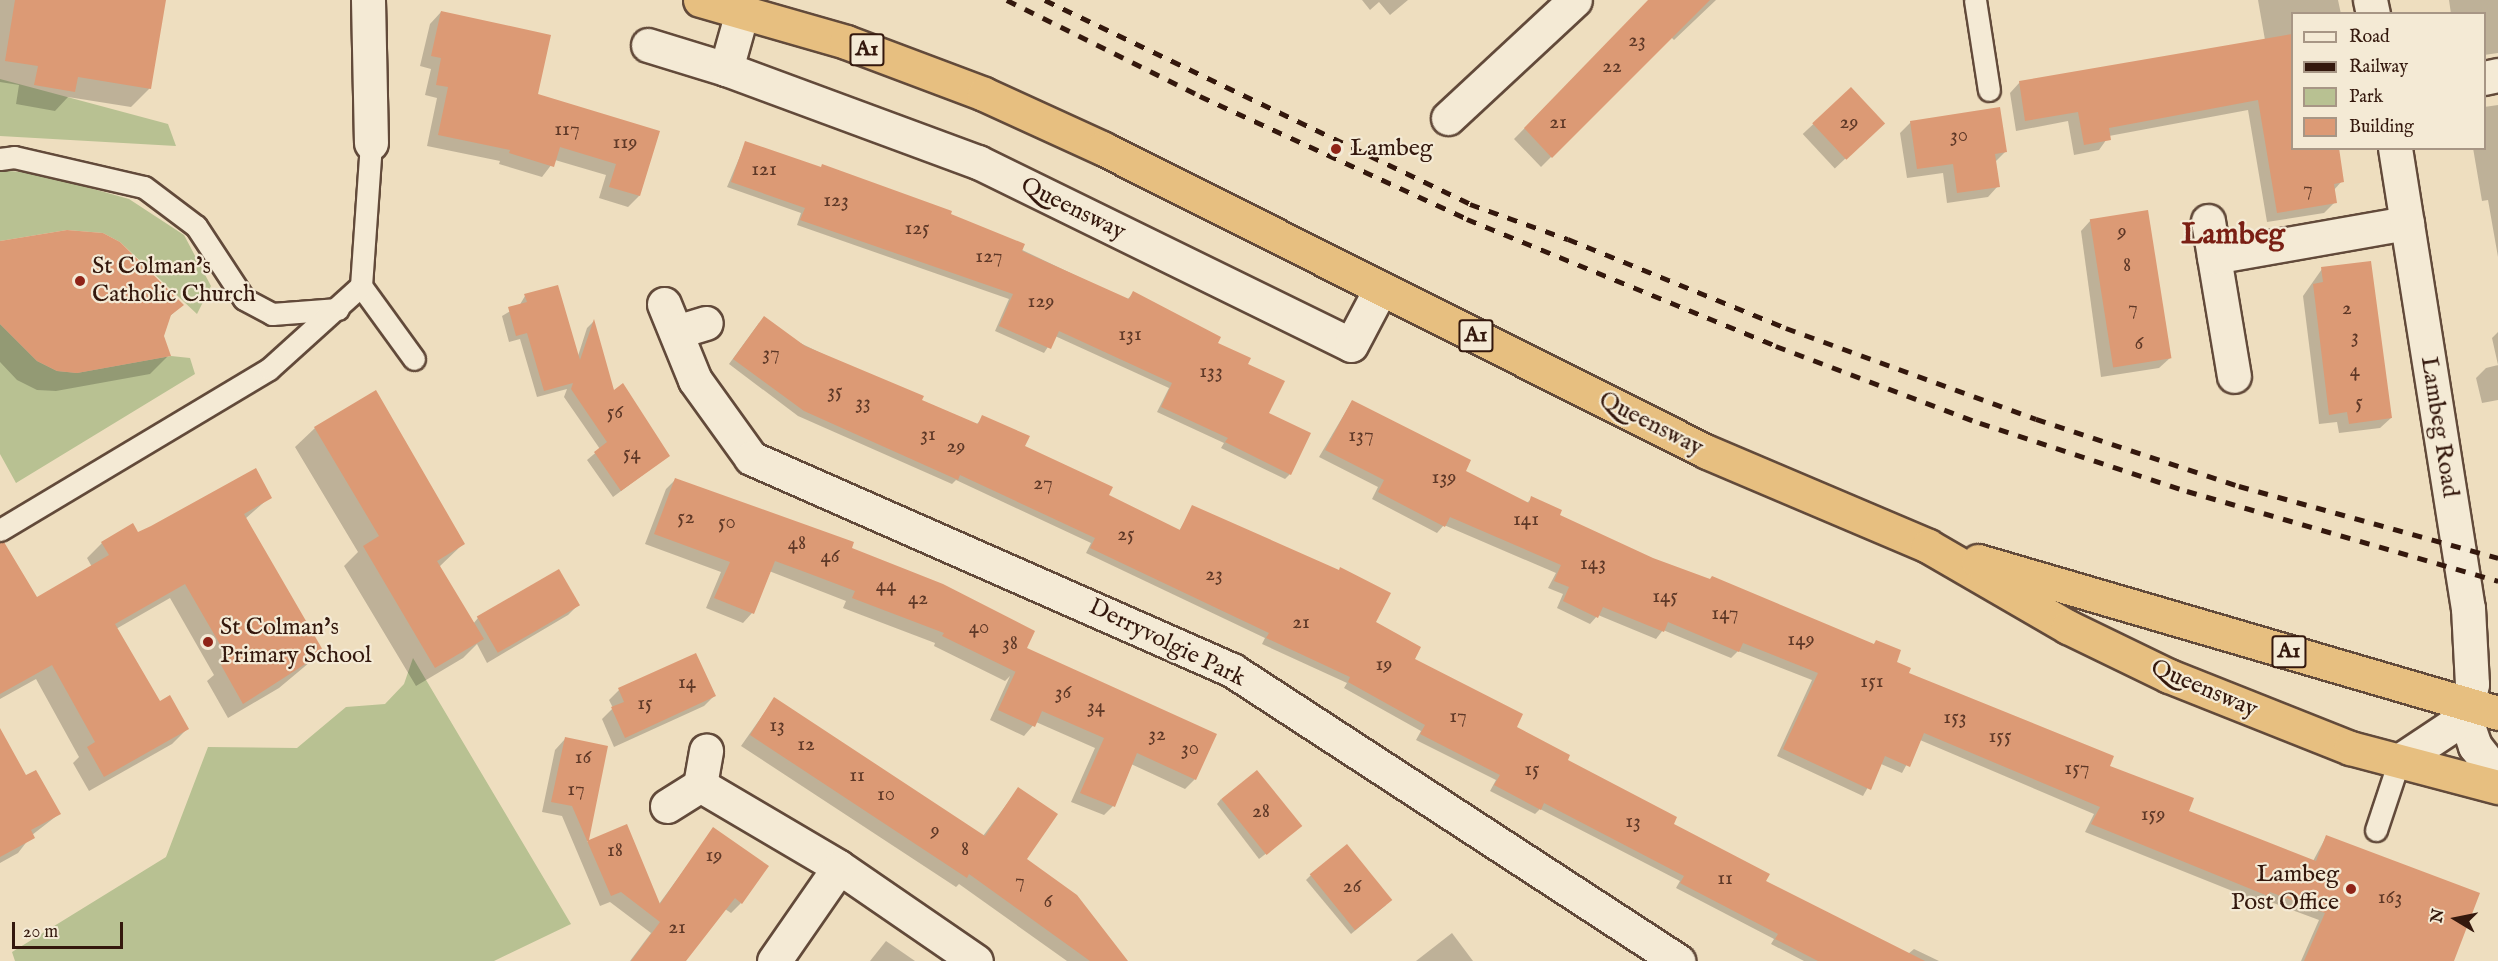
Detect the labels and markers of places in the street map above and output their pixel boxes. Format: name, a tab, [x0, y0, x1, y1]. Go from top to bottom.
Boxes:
place label: Lambeg	[1350, 135, 1433, 163]
marker: Lambeg	[1327, 140, 1345, 158]
place label: St Colman's Catholic Church	[92, 253, 256, 309]
marker: St Colman's Catholic Church	[73, 274, 87, 288]
place label: St Colman's Primary School	[220, 614, 372, 670]
marker: St Colman's Primary School	[201, 635, 215, 649]
place label: Lambeg Post Office	[2231, 861, 2339, 917]
marker: Lambeg Post Office	[2344, 882, 2358, 896]

